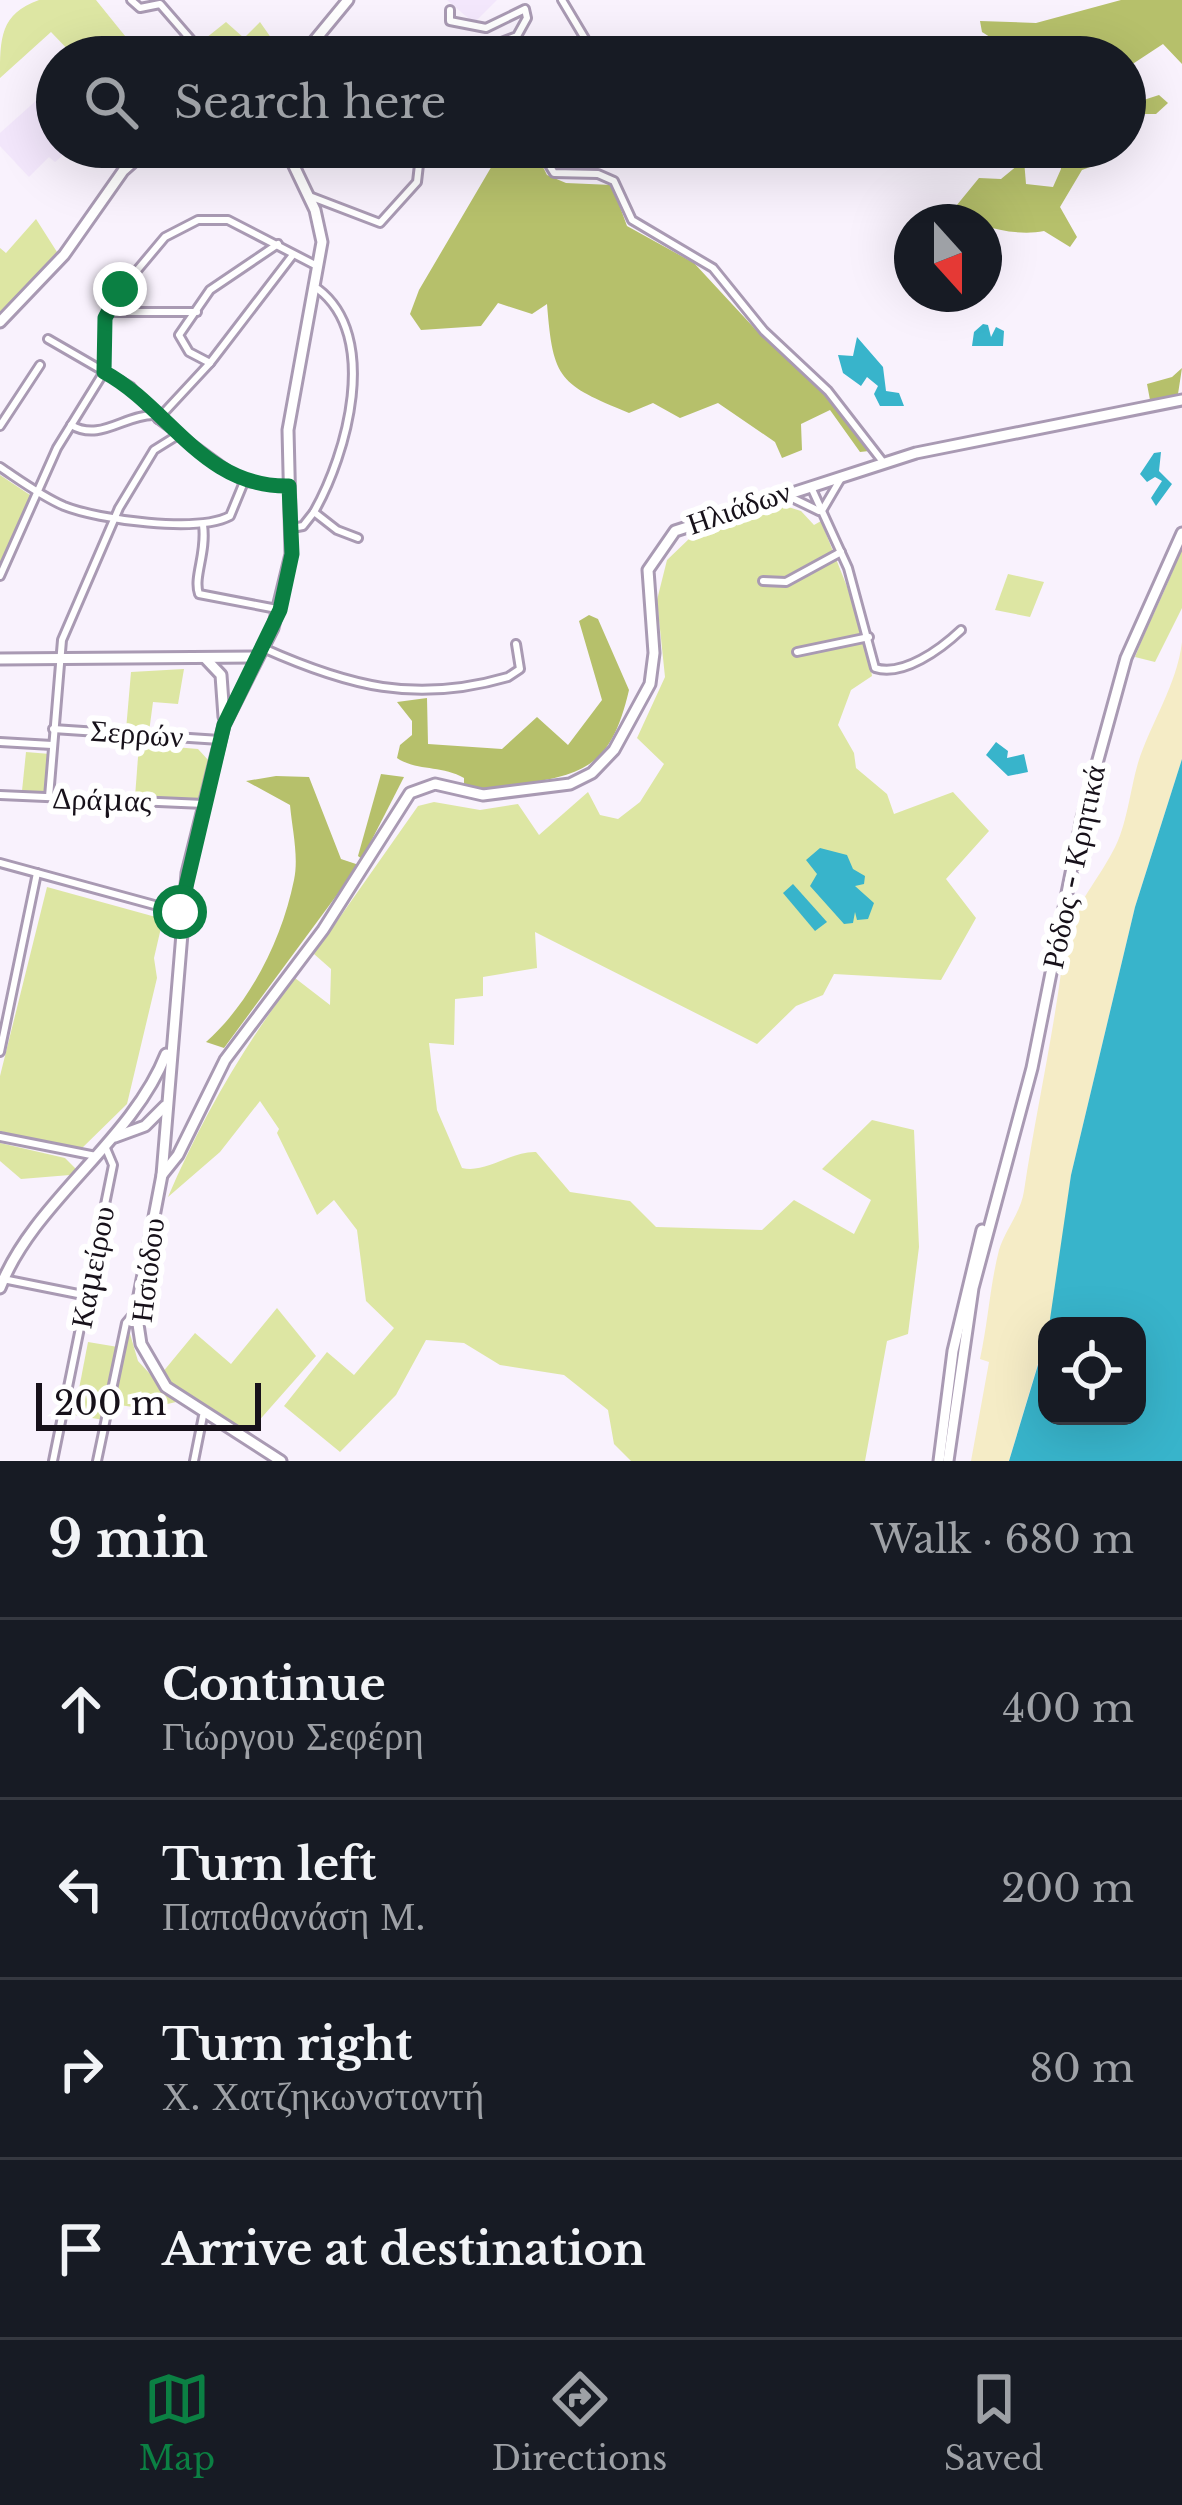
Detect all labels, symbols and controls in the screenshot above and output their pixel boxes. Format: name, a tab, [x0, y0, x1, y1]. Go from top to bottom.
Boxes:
search box	[36, 36, 1146, 168]
icon: search	[78, 69, 144, 135]
text: Search here	[174, 74, 446, 130]
north arrow	[894, 204, 1002, 312]
route end	[93, 262, 147, 316]
street label: Ηλιάδων	[682, 473, 795, 542]
street label: Σερρών	[89, 712, 185, 755]
street label: Ρόδος - Κρητικά	[1034, 762, 1113, 972]
street label: Δράμας	[52, 779, 152, 820]
route start	[153, 885, 207, 939]
street label: Καμείρου	[63, 1203, 122, 1331]
street label: Ησιόδου	[123, 1216, 172, 1324]
map controls	[1038, 1317, 1146, 1425]
button: locate	[1038, 1317, 1146, 1425]
scale bar	[36, 1377, 261, 1430]
text: 200 m	[54, 1383, 166, 1424]
text: 9 min	[48, 1508, 208, 1571]
text: Walk · 680 m	[871, 1515, 1134, 1564]
text: Continue	[162, 1656, 386, 1712]
icon: ahead	[48, 1676, 114, 1742]
text: 400 m	[1002, 1684, 1134, 1733]
text: Γιώργου Σεφέρη	[162, 1712, 424, 1761]
text: Turn left	[162, 1836, 376, 1892]
icon: left	[48, 1856, 114, 1922]
text: 200 m	[1001, 1864, 1134, 1913]
text: Παπαθανάση Μ.	[162, 1892, 426, 1941]
text: Turn right	[162, 2016, 412, 2072]
icon: right	[48, 2036, 114, 2102]
text: 80 m	[1029, 2044, 1134, 2093]
text: Χ. Χατζηκωνσταντή	[162, 2072, 484, 2121]
icon: arrive	[48, 2216, 114, 2282]
text: Arrive at destination	[162, 2221, 646, 2277]
tab: Map	[138, 2366, 215, 2479]
tab: Directions	[492, 2366, 667, 2479]
tab: Saved	[944, 2366, 1044, 2479]

